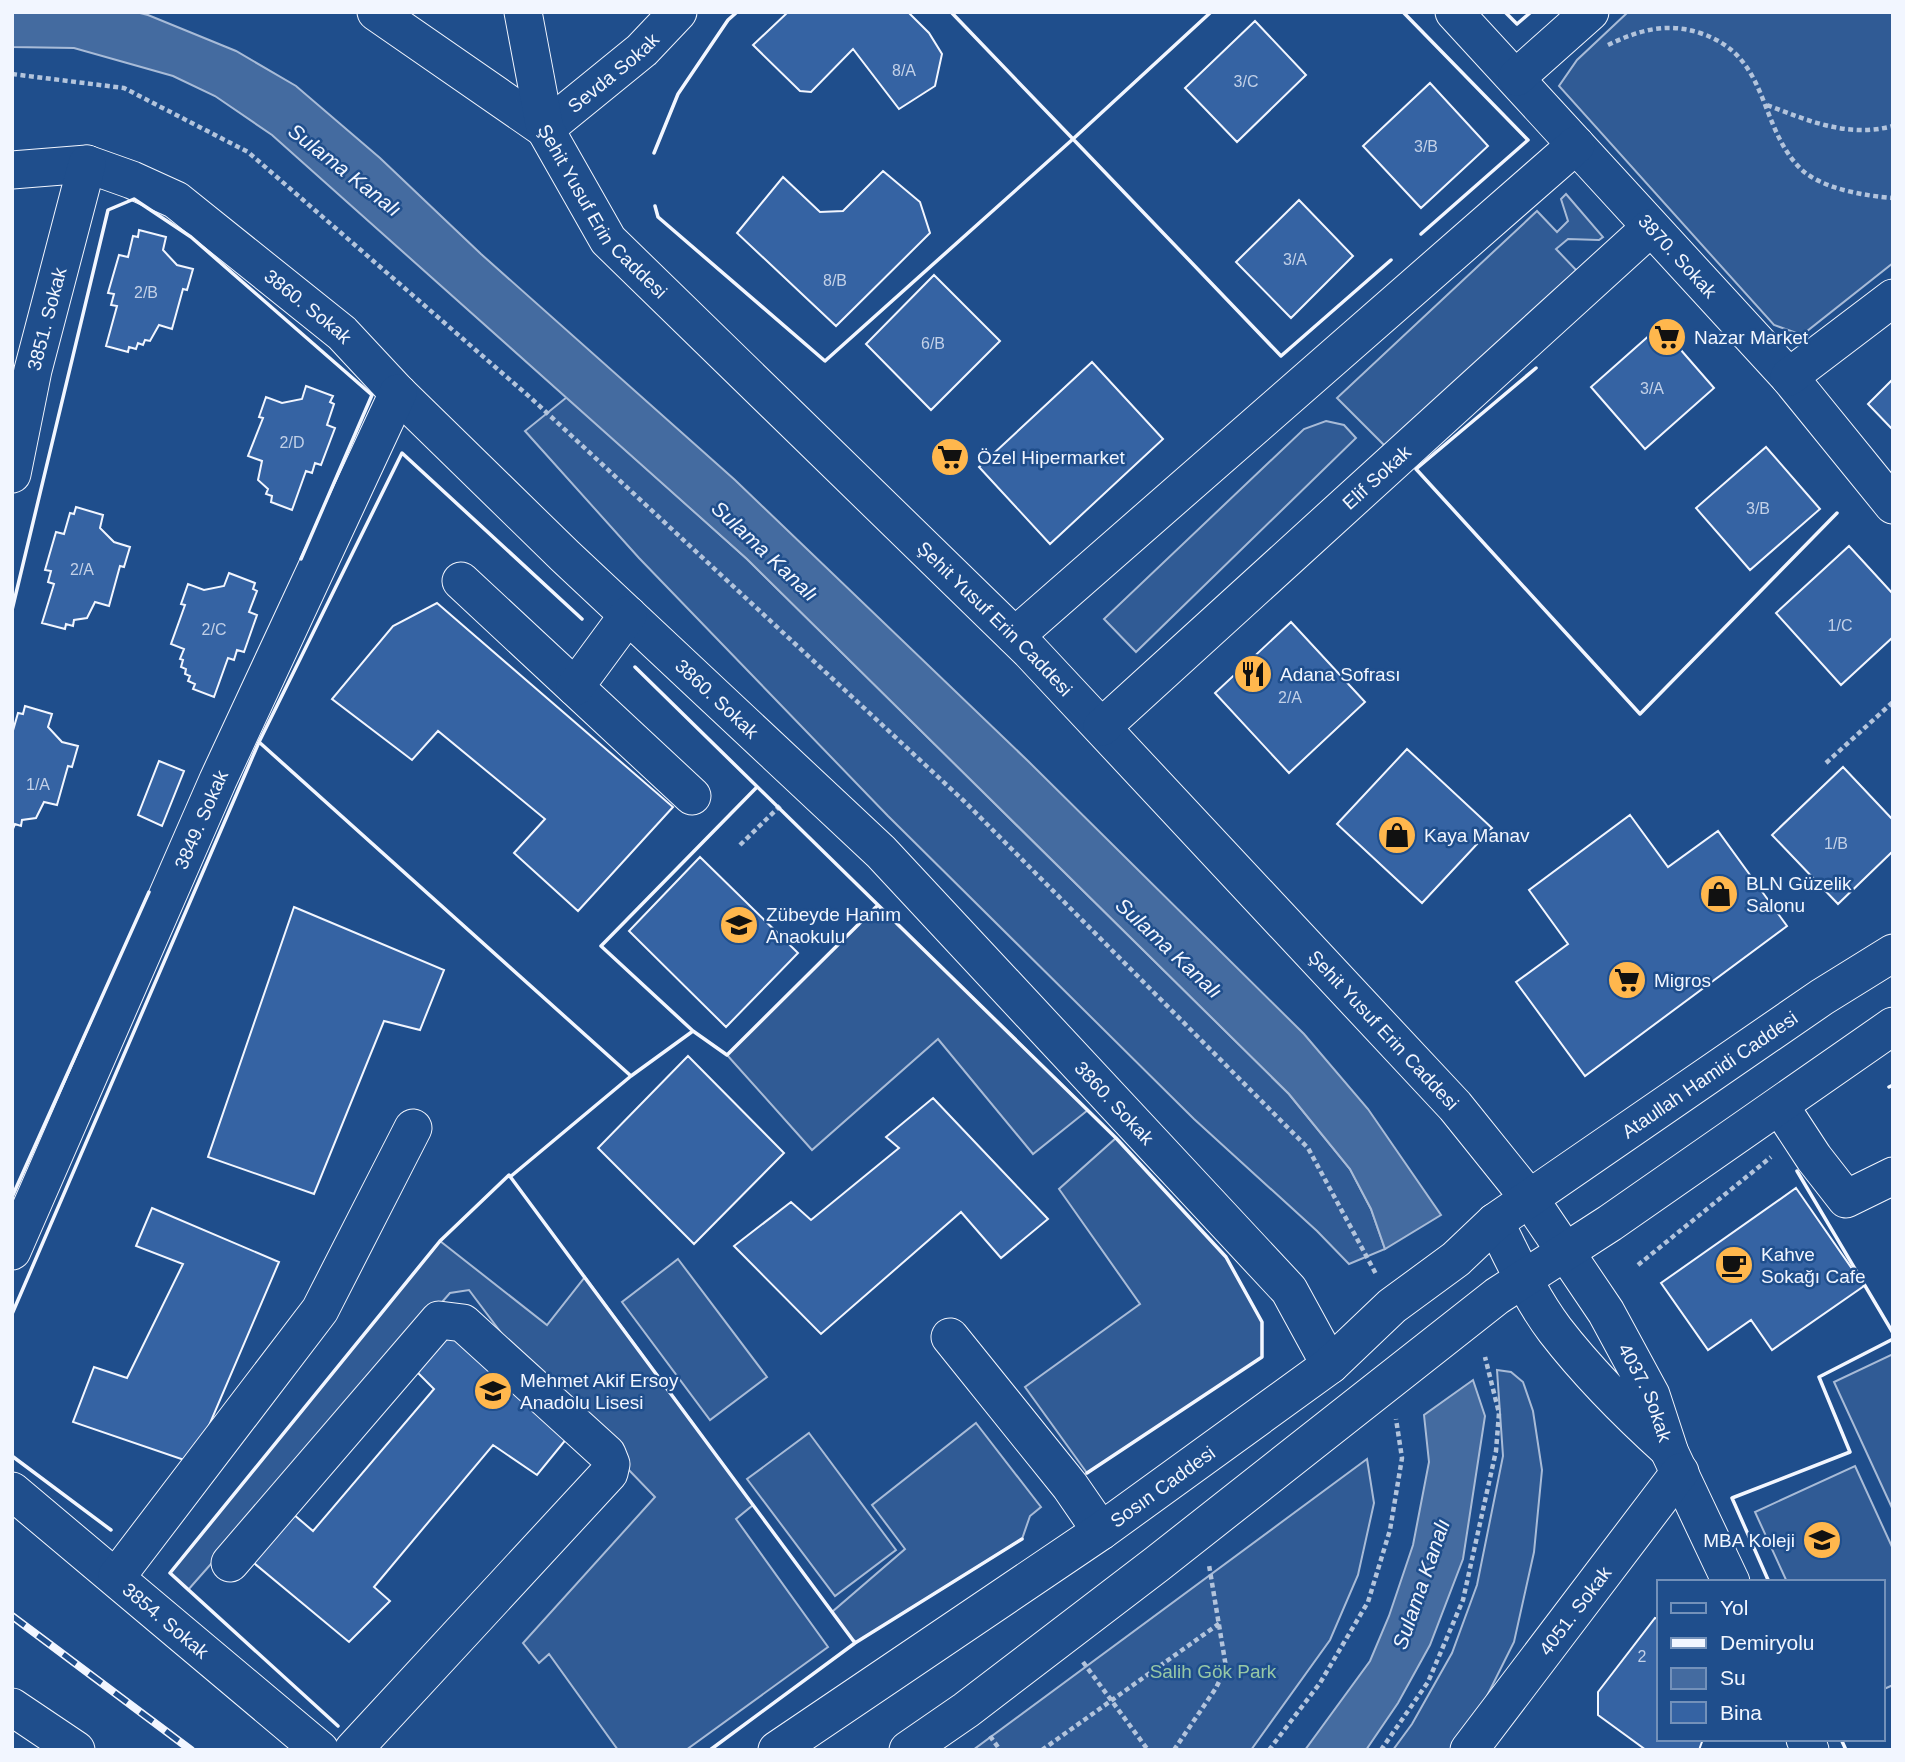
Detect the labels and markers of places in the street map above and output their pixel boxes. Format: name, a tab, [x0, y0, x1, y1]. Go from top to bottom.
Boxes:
supermarket icon: Nazar Market	[1646, 316, 1688, 358]
place label: Nazar Market	[1694, 327, 1809, 348]
supermarket icon: Özel Hipermarket	[929, 436, 971, 478]
place label: Özel Hipermarket	[977, 447, 1126, 468]
restaurant icon: Adana Sofrası	[1232, 653, 1274, 695]
place label: Adana Sofrası	[1280, 664, 1400, 685]
shop icon: Kaya Manav	[1376, 814, 1418, 856]
place label: Kaya Manav	[1424, 825, 1530, 846]
shop icon: BLN Güzelik Salonu	[1698, 873, 1740, 915]
place label: BLN Güzelik Salonu	[1746, 873, 1852, 916]
school or university icon: Zübeyde Hanım Anaokulu	[718, 904, 760, 946]
place label: Zübeyde Hanım Anaokulu	[766, 904, 901, 947]
supermarket icon: Migros	[1606, 959, 1648, 1001]
place label: Migros	[1654, 970, 1711, 991]
cafe icon: Kahve Sokağı Cafe	[1713, 1244, 1755, 1286]
place label: Kahve Sokağı Cafe	[1761, 1244, 1866, 1287]
school or university icon: Mehmet Akif Ersoy Anadolu Lisesi	[472, 1370, 514, 1412]
place label: Mehmet Akif Ersoy Anadolu Lisesi	[520, 1370, 679, 1413]
school or university icon: MBA Koleji	[1801, 1519, 1843, 1561]
place label: MBA Koleji	[1703, 1530, 1795, 1551]

